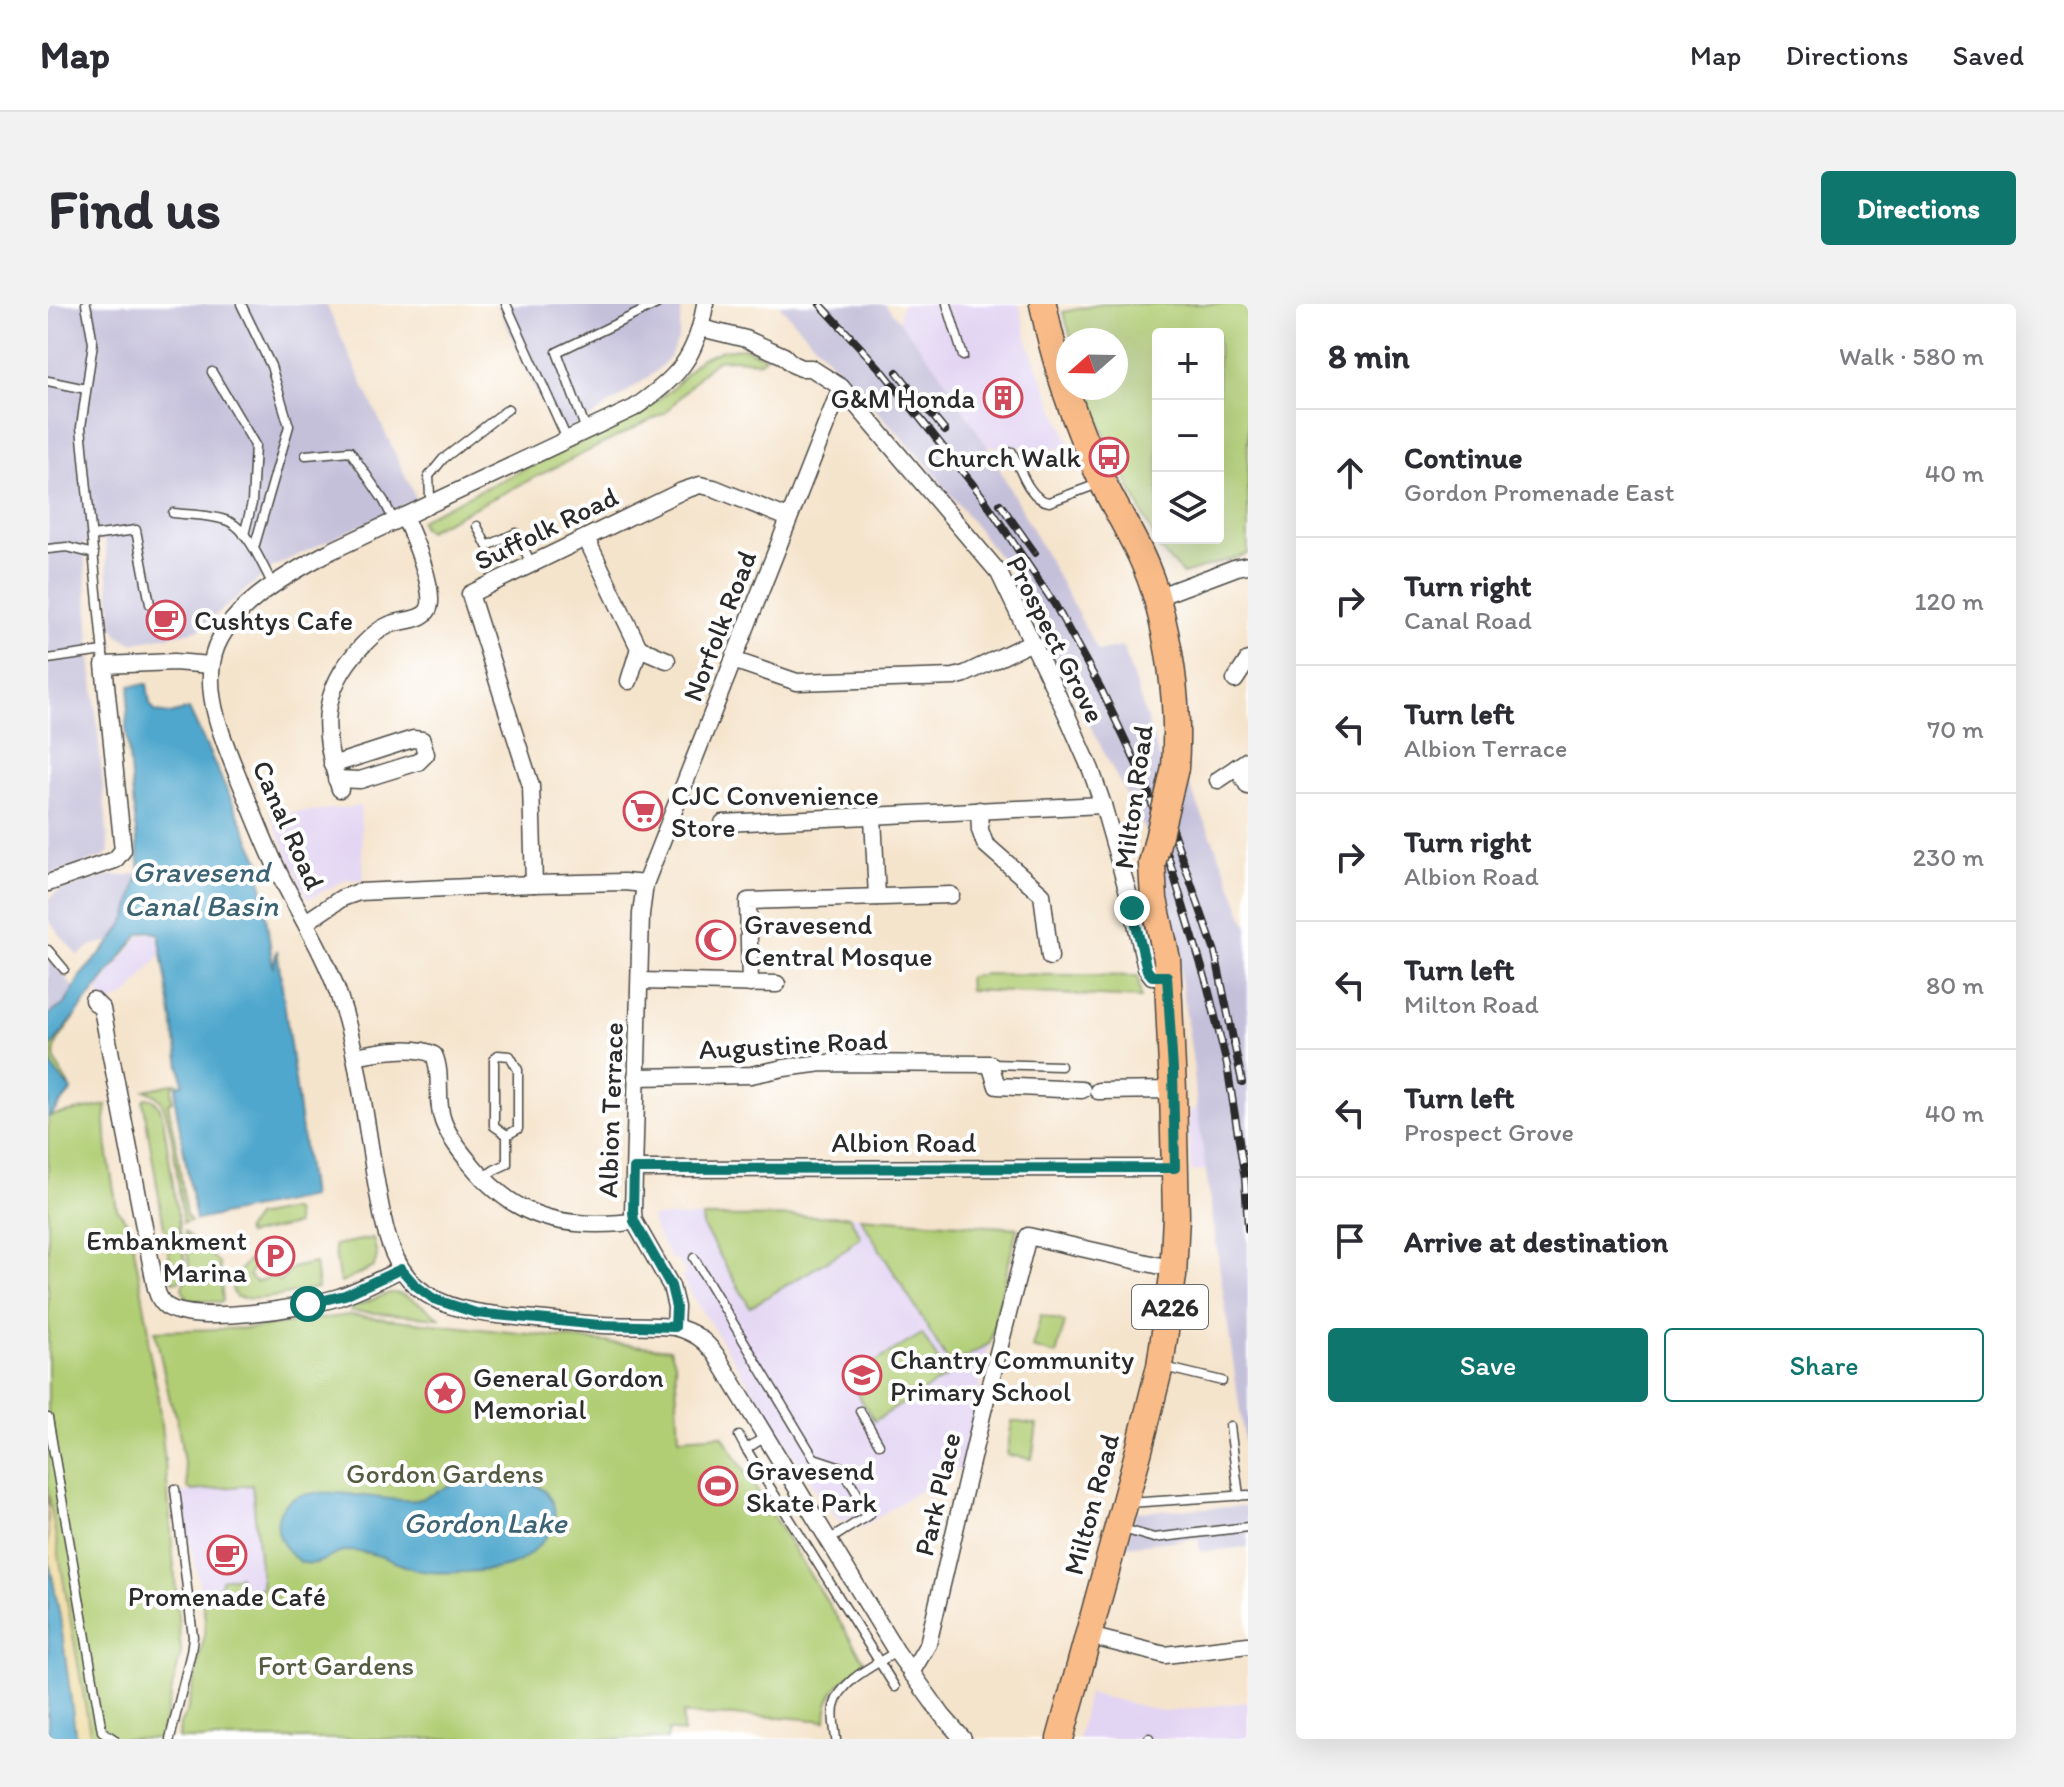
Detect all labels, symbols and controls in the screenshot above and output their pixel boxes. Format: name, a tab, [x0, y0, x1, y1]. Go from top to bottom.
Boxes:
text: Map	[40, 32, 110, 78]
text: Map	[1690, 38, 1741, 72]
text: Directions	[1785, 38, 1909, 72]
text: Saved	[1953, 38, 2024, 72]
button: Directions	[1821, 171, 2016, 245]
text: Find us	[48, 175, 221, 242]
north arrow	[1056, 328, 1128, 400]
map controls	[1152, 328, 1224, 544]
button: +	[1152, 328, 1224, 400]
text: 8 min	[1328, 336, 1410, 377]
text: Walk · 580 m	[1839, 340, 1984, 372]
building icon: G&M Honda	[982, 377, 1024, 419]
place label: G&M Honda	[830, 381, 975, 415]
button: −	[1152, 400, 1224, 472]
bus stop icon: Church Walk	[1088, 436, 1130, 478]
text: Continue	[1404, 439, 1523, 476]
place label: Church Walk	[927, 440, 1082, 474]
icon: ahead	[1328, 451, 1372, 495]
text: 40 m	[1925, 457, 1984, 489]
button: layers	[1152, 472, 1224, 544]
text: Gordon Promenade East	[1404, 476, 1675, 508]
street label: Suffolk Road	[469, 479, 623, 577]
street label: Norfolk Road	[675, 546, 763, 706]
street label: Prospect Grove	[999, 550, 1113, 728]
text: Turn right	[1404, 567, 1532, 604]
icon: right	[1328, 579, 1372, 623]
text: 120 m	[1915, 585, 1984, 617]
cafe icon: Cushtys Cafe	[145, 599, 187, 641]
place label: Cushtys Cafe	[194, 603, 353, 637]
text: Canal Road	[1404, 604, 1532, 636]
text: Turn left	[1404, 695, 1515, 732]
icon: left	[1328, 707, 1372, 751]
text: 70 m	[1927, 713, 1984, 745]
street label: Milton Road	[1106, 722, 1160, 871]
text: Albion Terrace	[1404, 732, 1567, 764]
street label: Canal Road	[245, 755, 333, 895]
place label: CJC Convenience Store	[671, 778, 879, 844]
supermarket icon: CJC Convenience Store	[622, 790, 664, 832]
text: Turn right	[1404, 823, 1532, 860]
icon: right	[1328, 835, 1372, 879]
text: 230 m	[1912, 841, 1984, 873]
water label: Gravesend Canal Basin	[124, 853, 278, 924]
text: Albion Road	[1404, 860, 1539, 892]
route end	[1114, 890, 1150, 926]
place label: Gravesend Central Mosque	[744, 907, 933, 973]
mosque icon: Gravesend Central Mosque	[695, 919, 737, 961]
text: Turn left	[1404, 951, 1515, 988]
icon: left	[1328, 963, 1372, 1007]
text: 80 m	[1926, 969, 1984, 1001]
text: Milton Road	[1404, 988, 1539, 1020]
street label: Albion Terrace	[590, 1022, 630, 1198]
street label: Augustine Road	[698, 1022, 888, 1066]
text: Turn left	[1404, 1079, 1515, 1116]
icon: left	[1328, 1091, 1372, 1135]
text: 40 m	[1925, 1097, 1984, 1129]
text: Prospect Grove	[1404, 1116, 1574, 1148]
street label: Albion Road	[831, 1125, 977, 1159]
icon: arrive	[1328, 1219, 1372, 1263]
place label: Embankment Marina	[86, 1223, 247, 1289]
text: Arrive at destination	[1404, 1223, 1668, 1260]
parking icon: Embankment Marina	[254, 1235, 296, 1277]
road number: A226	[1132, 1285, 1208, 1329]
route start	[290, 1286, 326, 1322]
button: Save	[1328, 1328, 1648, 1402]
button: Share	[1664, 1328, 1984, 1402]
place label: Chantry Community Primary School	[890, 1342, 1134, 1408]
school or university icon: Chantry Community Primary School	[841, 1354, 883, 1396]
place label: General Gordon Memorial	[473, 1360, 664, 1426]
place icon: General Gordon Memorial	[424, 1372, 466, 1414]
street label: Park Place	[906, 1429, 968, 1559]
street label: Milton Road	[1056, 1429, 1126, 1579]
place label: Gravesend Skate Park	[746, 1453, 878, 1519]
park label: Gordon Gardens	[346, 1456, 544, 1490]
sports icon: Gravesend Skate Park	[697, 1465, 739, 1507]
water label: Gordon Lake	[403, 1504, 568, 1541]
cafe icon: Promenade Café	[206, 1534, 248, 1576]
place label: Promenade Café	[128, 1579, 326, 1613]
park label: Fort Gardens	[258, 1648, 414, 1682]

